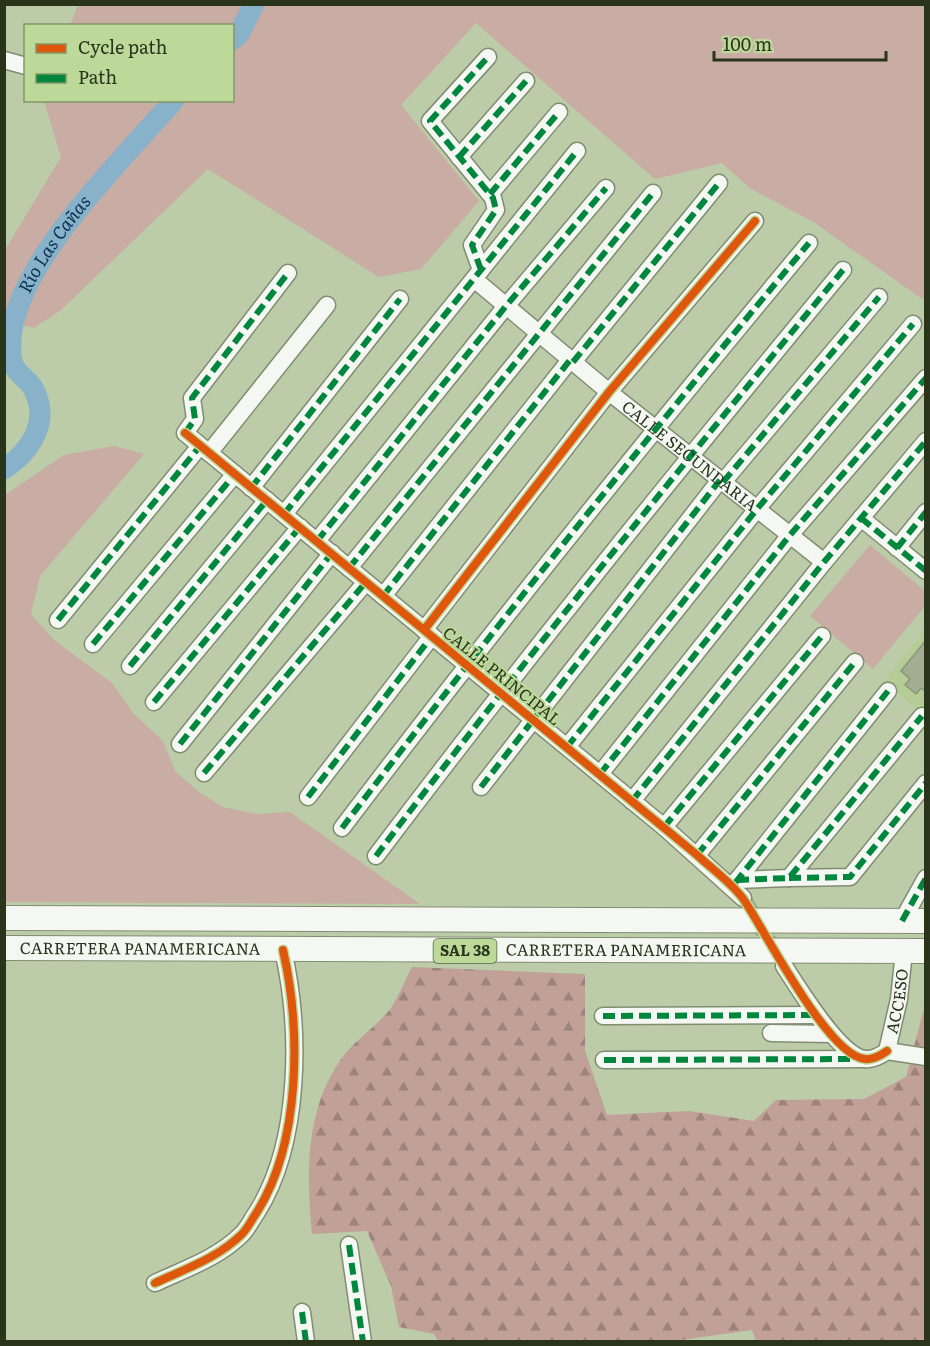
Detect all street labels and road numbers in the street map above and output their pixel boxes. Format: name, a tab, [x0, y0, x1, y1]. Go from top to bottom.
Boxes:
street label: CALLE SECUNDARIA	[617, 394, 763, 516]
street label: CALLE PRINCIPAL	[438, 620, 567, 730]
street label: CARRETERA PANAMERICANA	[20, 935, 260, 960]
street label: CARRETERA PANAMERICANA	[506, 937, 746, 961]
road number: SAL 38	[434, 939, 496, 963]
street label: ACCESO	[878, 967, 913, 1036]

